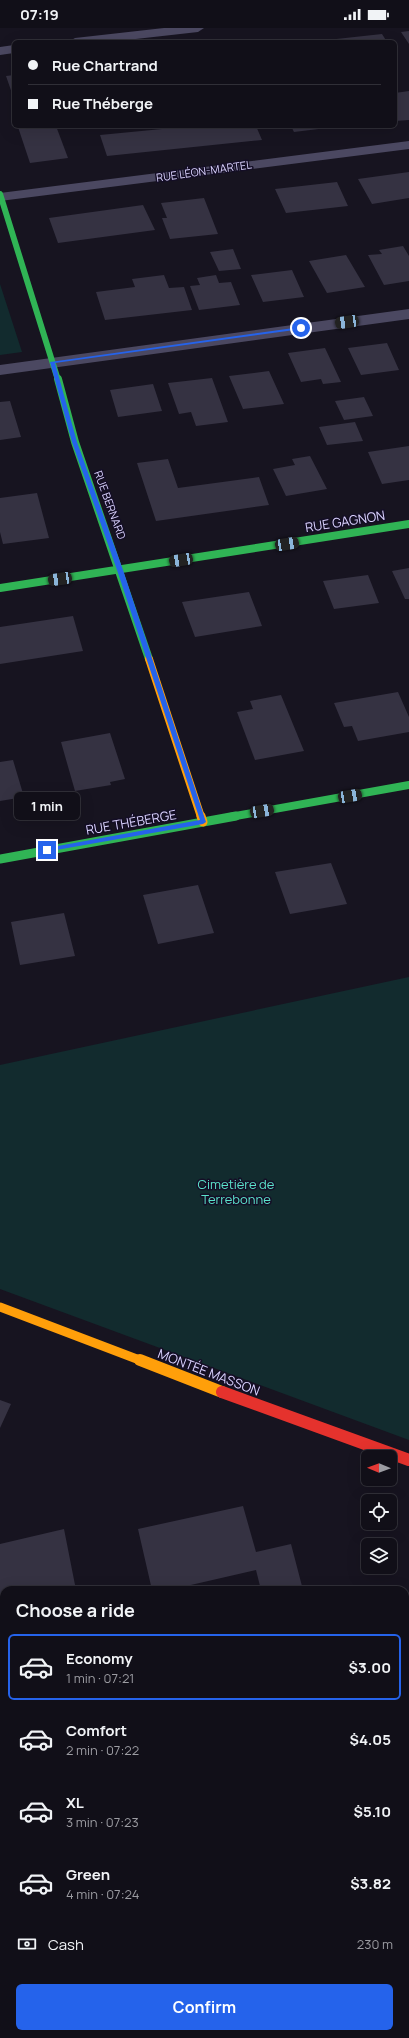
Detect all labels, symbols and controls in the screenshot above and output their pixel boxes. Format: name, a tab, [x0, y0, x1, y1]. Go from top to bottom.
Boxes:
text: 07:19	[20, 4, 59, 25]
text: Rue Chartrand	[52, 55, 158, 76]
text: Rue Théberge	[52, 93, 153, 114]
street label: RUE LÉON-MARTEL	[155, 156, 253, 185]
car	[334, 314, 360, 330]
route start	[292, 319, 310, 337]
street label: RUE BERNARD	[91, 468, 130, 541]
street label: RUE GAGNON	[304, 506, 386, 536]
car	[274, 536, 300, 552]
car	[168, 552, 194, 568]
car	[47, 571, 73, 587]
car	[337, 788, 363, 804]
callout: 1 min	[14, 792, 80, 820]
text: 1 min	[31, 797, 63, 815]
car	[249, 803, 275, 819]
street label: RUE THÉBERGE	[84, 805, 178, 839]
route end	[38, 841, 56, 859]
park label: Cimetière de Terrebonne	[198, 1175, 275, 1208]
street label: MONTÉE MASSON	[155, 1344, 263, 1400]
north arrow	[361, 1450, 397, 1486]
map controls	[361, 1450, 397, 1574]
button: locate	[361, 1494, 397, 1530]
button: layers	[361, 1538, 397, 1574]
text: Choose a ride	[16, 1598, 135, 1622]
text: Economy	[66, 1648, 133, 1669]
icon: car	[18, 1649, 54, 1685]
text: $3.00	[349, 1657, 391, 1678]
text: 1 min · 07:21	[66, 1669, 134, 1687]
text: Comfort	[66, 1720, 127, 1741]
icon: car	[18, 1721, 54, 1757]
text: $4.05	[350, 1729, 391, 1750]
text: 2 min · 07:22	[66, 1741, 139, 1759]
text: XL	[66, 1792, 84, 1813]
icon: car	[18, 1793, 54, 1829]
text: $5.10	[354, 1801, 391, 1822]
text: 3 min · 07:23	[66, 1813, 139, 1831]
text: Green	[66, 1864, 110, 1885]
icon: car	[18, 1865, 54, 1901]
text: $3.82	[350, 1873, 391, 1894]
text: 4 min · 07:24	[66, 1885, 139, 1903]
icon: cash	[16, 1933, 38, 1955]
text: Cash	[48, 1934, 84, 1955]
text: 230 m	[357, 1935, 393, 1953]
button: Confirm	[16, 1984, 393, 2030]

